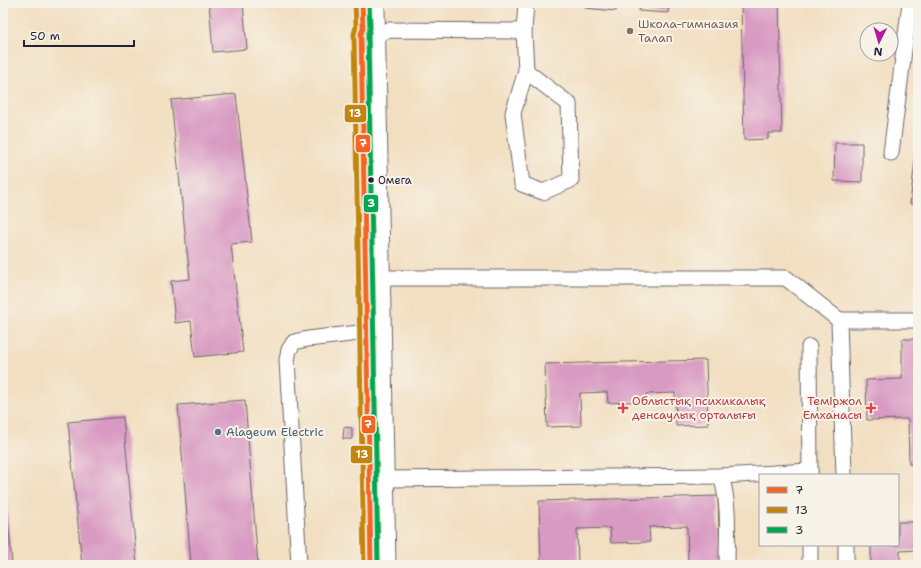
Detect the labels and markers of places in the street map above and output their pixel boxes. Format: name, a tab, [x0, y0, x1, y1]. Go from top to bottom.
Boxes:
place label: Школа-гимназия Талап	[638, 16, 739, 46]
marker: Школа-гимназия Талап	[625, 26, 635, 36]
place label: Омега	[378, 173, 412, 188]
marker: Омега	[366, 175, 376, 185]
place label: Облыстық психикалық денсаулық орталығы	[632, 393, 766, 423]
place label: Теміржол Емханасы	[803, 393, 862, 423]
marker: Облыстық психикалық денсаулық орталығы	[617, 402, 629, 414]
marker: Теміржол Емханасы	[865, 402, 877, 414]
place label: Alageum Electric	[226, 424, 324, 440]
marker: Alageum Electric	[213, 427, 223, 437]

